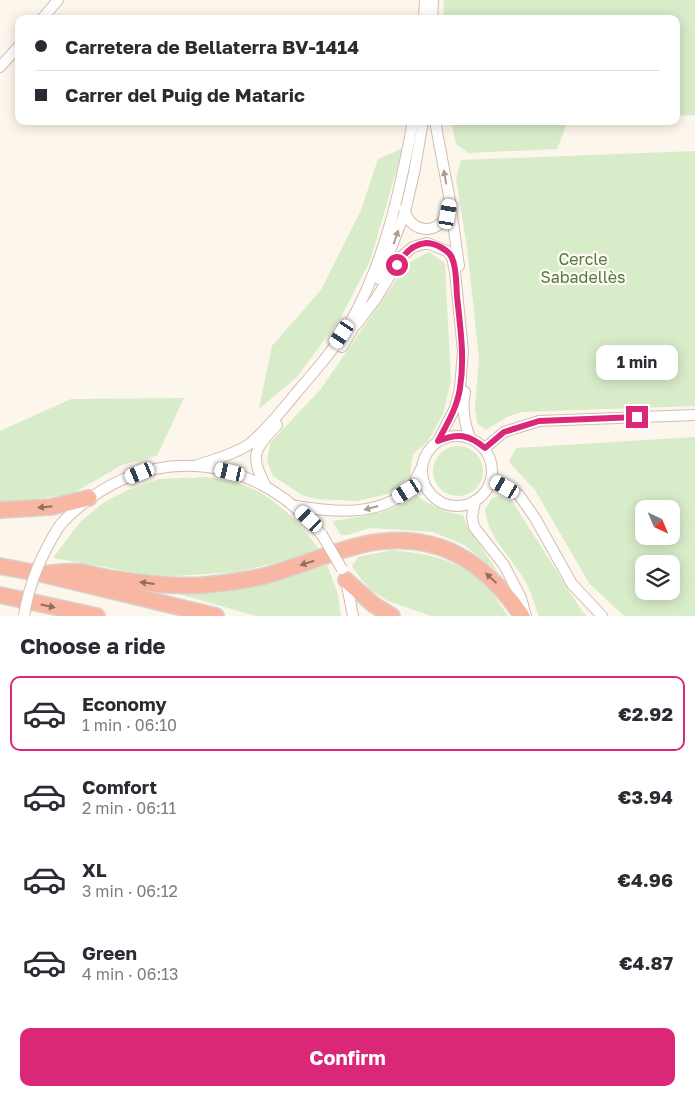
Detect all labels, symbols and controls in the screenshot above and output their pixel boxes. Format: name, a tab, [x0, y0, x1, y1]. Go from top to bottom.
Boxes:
text: Carretera de Bellaterra BV-1414	[65, 35, 359, 58]
text: Carrer del Puig de Mataric	[65, 83, 305, 106]
one-way arrow	[441, 168, 449, 184]
car	[438, 198, 457, 230]
one-way arrow	[392, 229, 400, 244]
park label: Cercle Sabadellès	[540, 249, 626, 287]
route start	[386, 254, 408, 276]
car	[327, 317, 356, 351]
callout: 1 min	[596, 344, 678, 380]
text: 1 min	[617, 352, 657, 372]
route end	[626, 406, 648, 428]
car	[123, 460, 156, 486]
car	[213, 461, 246, 483]
car	[488, 473, 521, 501]
car	[390, 477, 423, 505]
north arrow	[635, 500, 680, 545]
map controls	[635, 500, 680, 600]
one-way arrow	[37, 503, 53, 511]
car	[292, 503, 325, 535]
one-way arrow	[363, 504, 378, 512]
button: layers	[635, 555, 680, 600]
one-way arrow	[299, 559, 314, 567]
one-way arrow	[486, 572, 498, 584]
one-way arrow	[139, 579, 155, 587]
one-way arrow	[40, 602, 56, 610]
text: Choose a ride	[20, 632, 166, 659]
icon: car	[22, 691, 67, 736]
text: Economy	[82, 692, 167, 715]
text: €2.92	[618, 702, 673, 725]
text: 1 min · 06:10	[82, 715, 177, 735]
icon: car	[22, 774, 67, 819]
text: Comfort	[82, 775, 157, 798]
text: €3.94	[618, 785, 673, 808]
text: 2 min · 06:11	[82, 798, 176, 818]
icon: car	[22, 857, 67, 902]
text: XL	[82, 858, 107, 881]
text: €4.96	[618, 868, 673, 891]
text: 3 min · 06:12	[82, 881, 178, 901]
icon: car	[22, 940, 67, 985]
text: Green	[82, 941, 137, 964]
text: €4.87	[619, 951, 673, 974]
text: 4 min · 06:13	[82, 964, 178, 984]
button: Confirm	[20, 1028, 675, 1086]

